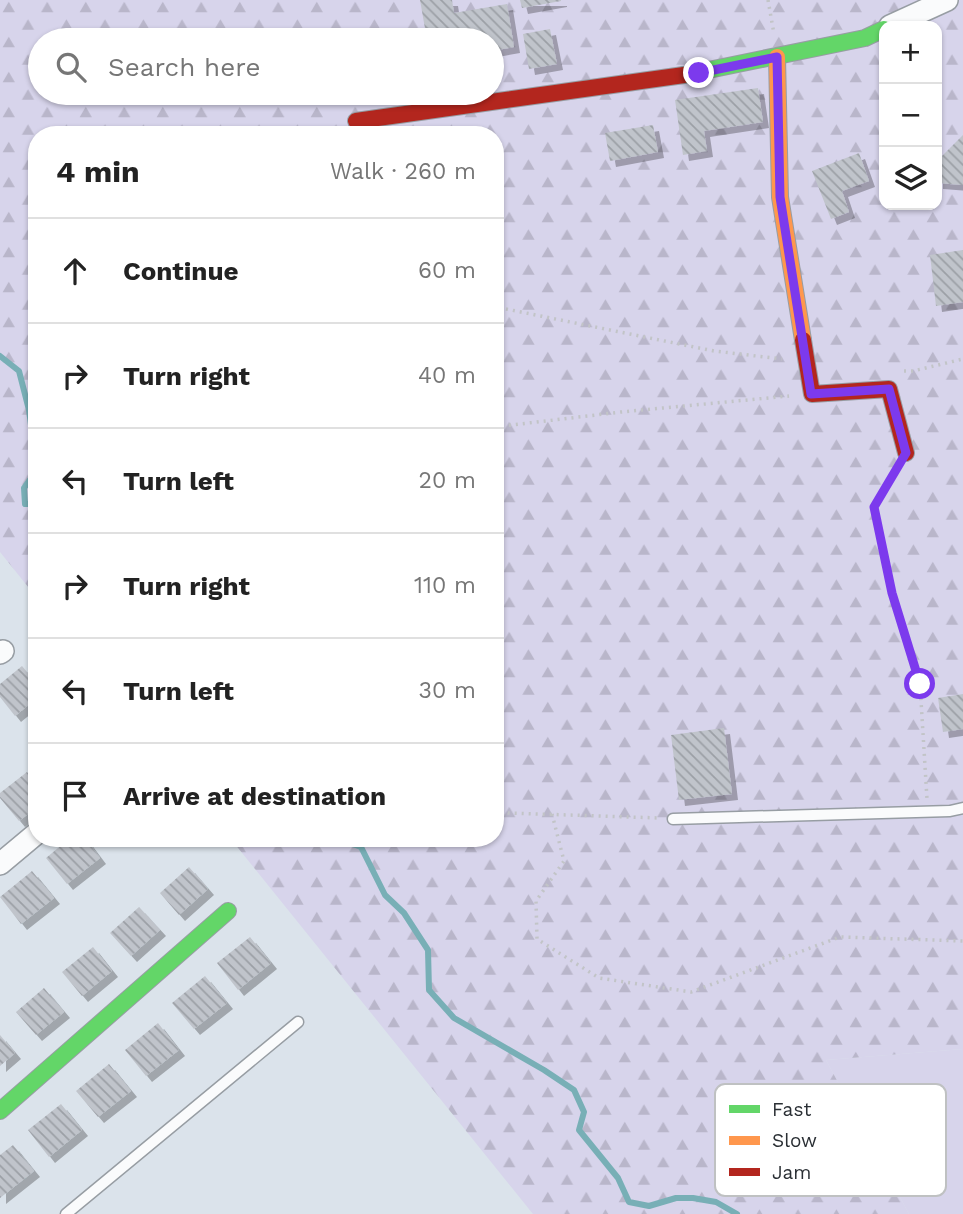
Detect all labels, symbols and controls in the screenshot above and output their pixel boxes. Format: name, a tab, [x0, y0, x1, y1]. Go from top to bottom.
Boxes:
map controls	[879, 21, 942, 210]
button: +	[879, 21, 942, 84]
search box	[28, 28, 504, 105]
icon: search	[52, 48, 90, 86]
text: Search here	[108, 52, 260, 82]
route end	[683, 57, 714, 88]
button: −	[879, 84, 942, 147]
button: layers	[879, 147, 942, 210]
text: 4 min	[56, 154, 140, 189]
text: Walk · 260 m	[330, 158, 476, 185]
icon: ahead	[56, 252, 94, 290]
text: Continue	[123, 256, 239, 286]
text: 60 m	[418, 257, 476, 284]
icon: right	[56, 357, 94, 395]
text: Turn right	[123, 361, 250, 391]
text: 40 m	[418, 362, 476, 389]
icon: left	[56, 462, 94, 500]
text: Turn left	[123, 466, 234, 496]
text: 20 m	[419, 467, 476, 494]
icon: right	[56, 567, 94, 605]
text: Turn right	[123, 571, 250, 601]
text: 110 m	[414, 572, 476, 599]
route start	[904, 668, 935, 699]
icon: left	[56, 672, 94, 710]
text: Turn left	[123, 676, 234, 706]
text: 30 m	[419, 677, 476, 704]
icon: arrive	[56, 777, 94, 815]
text: Arrive at destination	[123, 781, 386, 811]
legend	[715, 1084, 946, 1196]
text: Fast	[772, 1098, 811, 1121]
text: Slow	[772, 1129, 817, 1152]
text: Jam	[772, 1161, 811, 1184]

